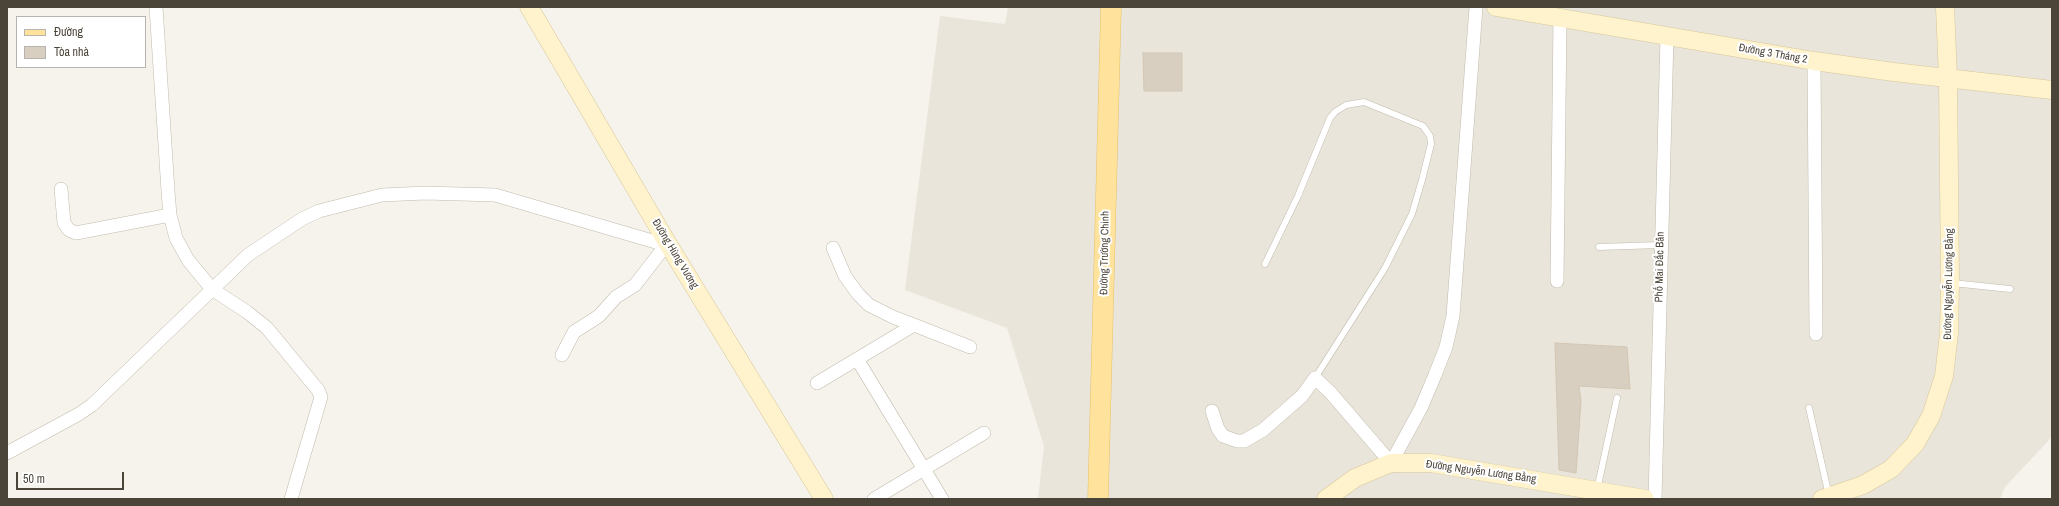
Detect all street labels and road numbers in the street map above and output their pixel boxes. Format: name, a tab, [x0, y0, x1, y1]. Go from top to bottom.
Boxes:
street label: Đường 3 Tháng 2	[1738, 41, 1808, 67]
street label: Đường Trường Chinh	[1098, 211, 1112, 295]
street label: Đường Hùng Vương	[649, 217, 701, 291]
street label: Đường Nguyễn Lương Bằng	[1941, 228, 1957, 340]
street label: Phố Mai Đắc Bân	[1653, 232, 1667, 302]
street label: Đường Nguyễn Lương Bằng	[1425, 458, 1537, 486]

